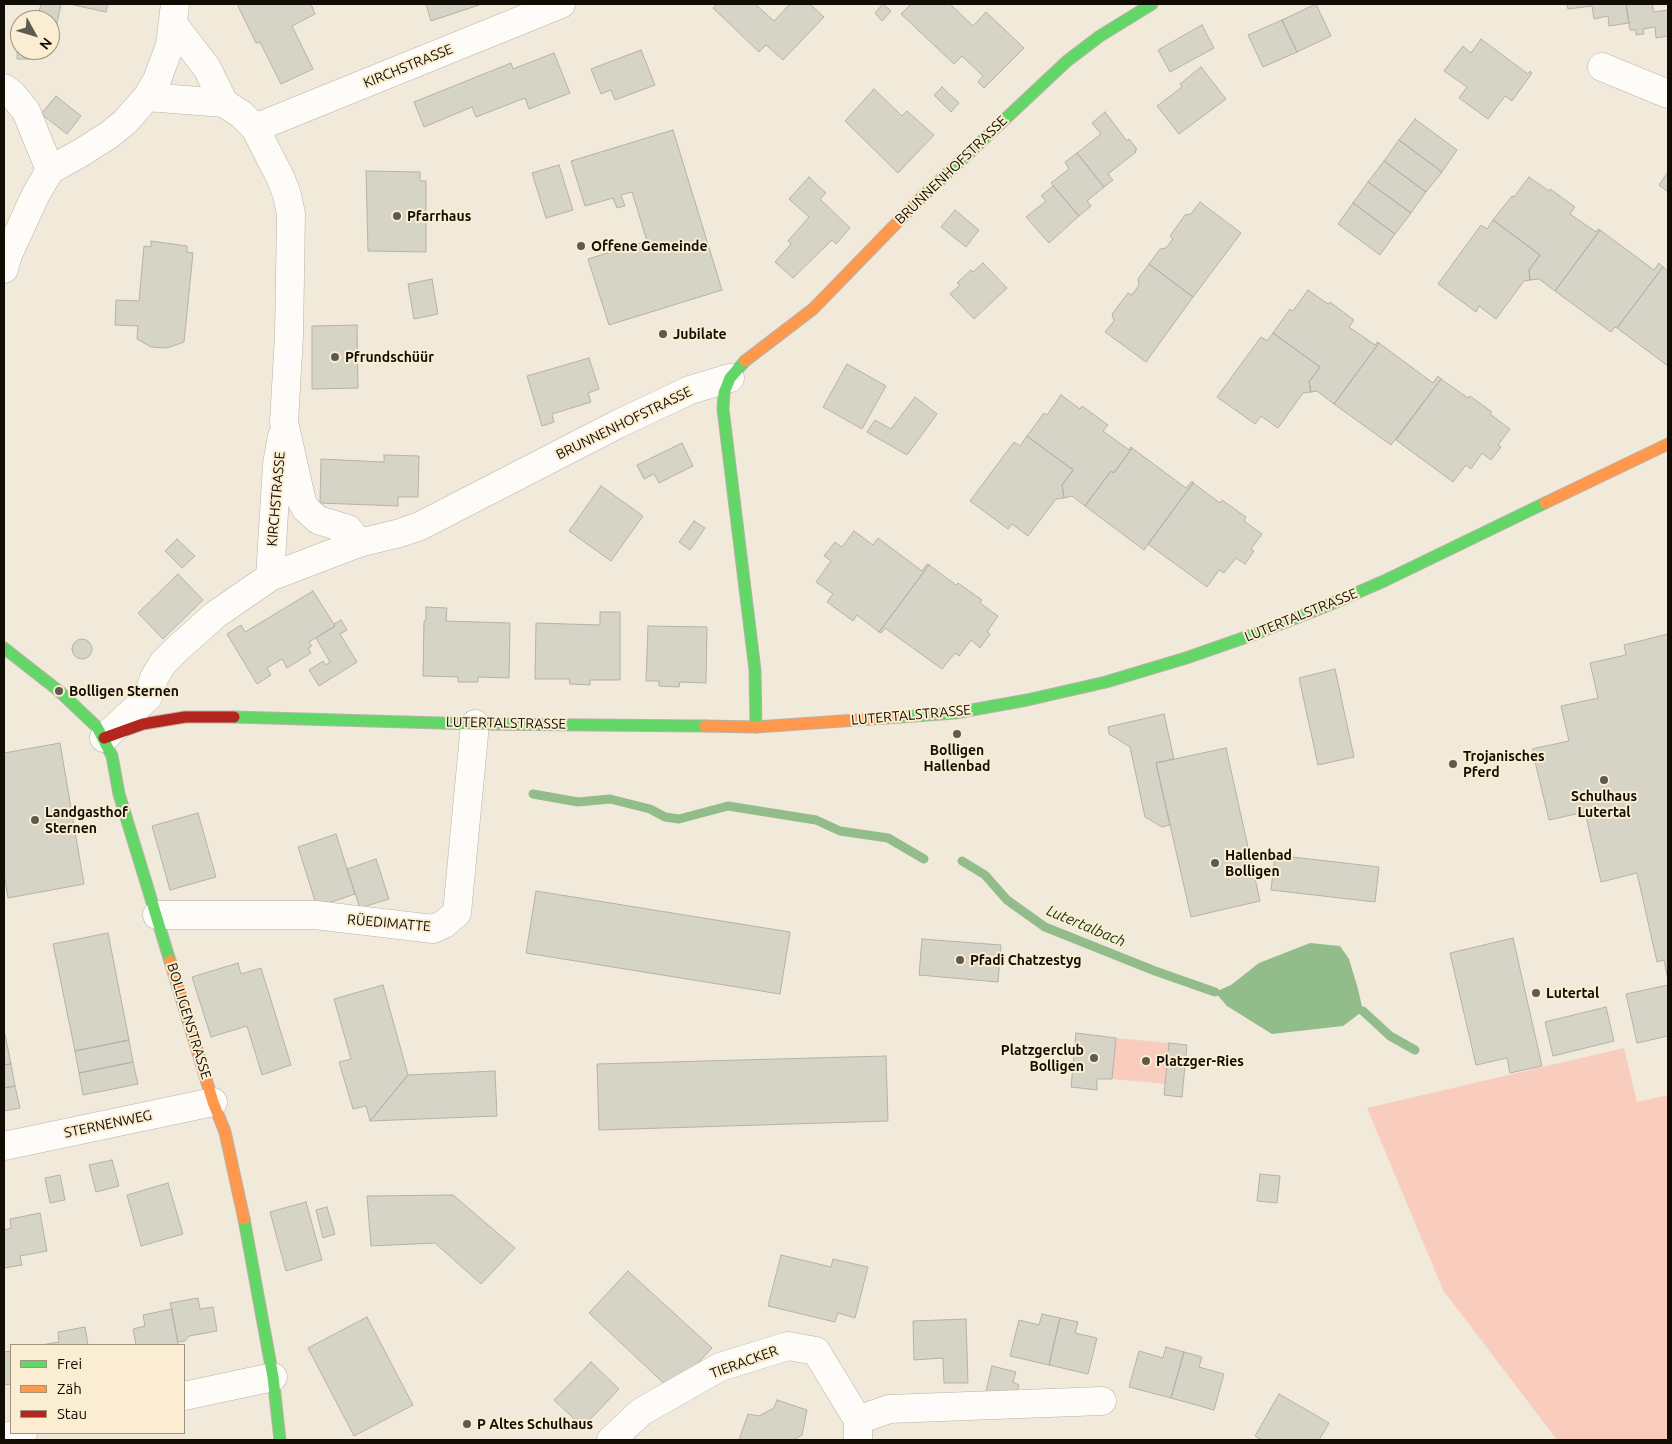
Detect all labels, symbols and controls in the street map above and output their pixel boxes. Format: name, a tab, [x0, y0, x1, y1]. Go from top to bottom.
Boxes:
north arrow	[10, 10, 60, 60]
text: N	[36, 35, 55, 53]
street label: KIRCHSTRASSE	[361, 40, 455, 92]
street label: BRUNNENHOFSTRASSE	[892, 112, 1010, 228]
place label: Pfarrhaus	[407, 208, 471, 224]
marker: Pfarrhaus	[391, 210, 403, 222]
place label: Offene Gemeinde	[591, 238, 708, 254]
marker: Offene Gemeinde	[575, 240, 587, 252]
place label: Jubilate	[673, 326, 727, 342]
marker: Jubilate	[657, 328, 669, 340]
place label: Pfrundschüür	[345, 349, 434, 365]
marker: Pfrundschüür	[329, 351, 341, 363]
street label: BRUNNENHOFSTRASSE	[553, 383, 695, 463]
street label: KIRCHSTRASSE	[263, 451, 289, 547]
street label: LUTERTALSTRASSE	[1242, 585, 1360, 645]
place label: Bolligen Sternen	[69, 683, 179, 699]
marker: Bolligen Sternen	[53, 685, 65, 697]
street label: LUTERTALSTRASSE	[850, 701, 972, 729]
street label: LUTERTALSTRASSE	[446, 714, 566, 732]
marker: Bolligen Hallenbad	[951, 728, 963, 740]
place label: Bolligen Hallenbad	[924, 742, 990, 774]
place label: Trojanisches Pferd	[1463, 748, 1545, 780]
marker: Trojanisches Pferd	[1447, 758, 1459, 770]
marker: Schulhaus Lutertal	[1598, 774, 1610, 786]
place label: Schulhaus Lutertal	[1571, 788, 1637, 820]
place label: Landgasthof Sternen	[45, 804, 128, 836]
marker: Landgasthof Sternen	[29, 814, 41, 826]
place label: Hallenbad Bolligen	[1225, 847, 1292, 880]
marker: Hallenbad Bolligen	[1209, 857, 1221, 869]
water label: Lutertalbach	[1044, 901, 1128, 951]
street label: RÜEDIMATTE	[346, 911, 432, 935]
place label: Pfadi Chatzestyg	[970, 952, 1082, 968]
marker: Pfadi Chatzestyg	[954, 954, 966, 966]
street label: BOLLIGENSTRASSE	[163, 961, 215, 1081]
place label: Lutertal	[1546, 985, 1599, 1001]
marker: Lutertal	[1530, 987, 1542, 999]
place label: Platzgerclub Bolligen	[1001, 1042, 1084, 1074]
marker: Platzgerclub Bolligen	[1088, 1052, 1100, 1064]
place label: Platzger-Ries	[1156, 1053, 1244, 1069]
marker: Platzger-Ries	[1140, 1055, 1152, 1067]
street label: STERNENWEG	[63, 1106, 153, 1142]
street label: TIERACKER	[708, 1342, 780, 1382]
legend	[10, 1344, 185, 1434]
text: Frei	[57, 1355, 82, 1372]
text: Zäh	[57, 1380, 82, 1397]
text: Stau	[57, 1405, 87, 1422]
place label: P Altes Schulhaus	[477, 1416, 593, 1432]
marker: P Altes Schulhaus	[461, 1418, 473, 1430]

